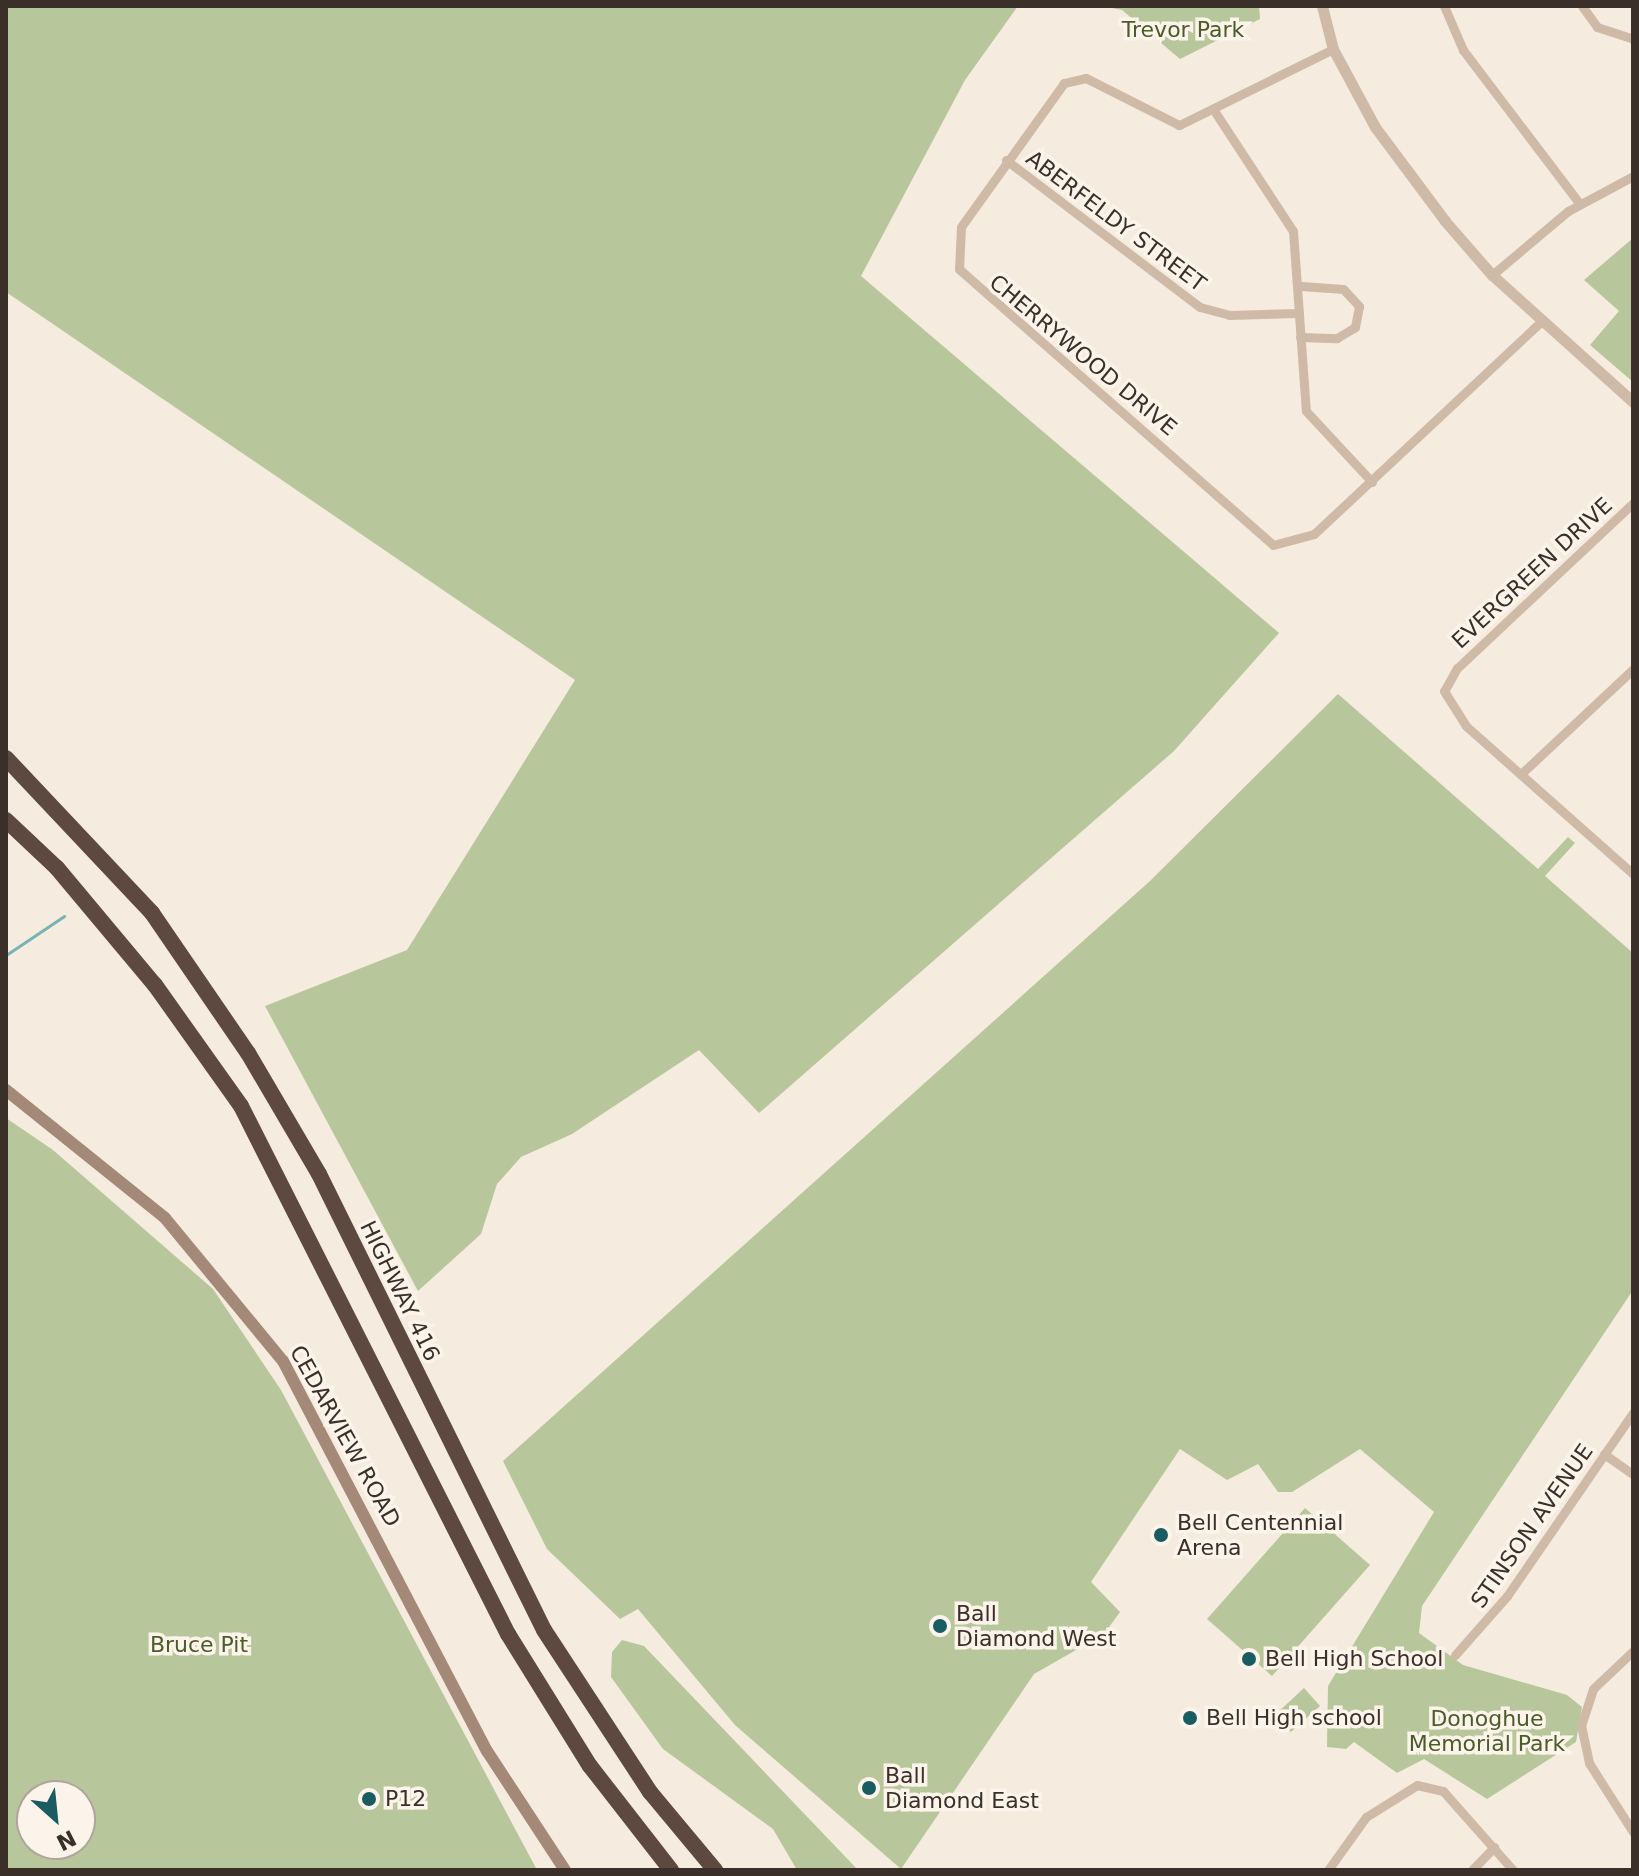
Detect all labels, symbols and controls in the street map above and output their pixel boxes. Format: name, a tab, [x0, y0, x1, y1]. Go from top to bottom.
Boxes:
park label: Trevor Park	[1122, 17, 1244, 43]
street label: ABERFELDY STREET	[1021, 145, 1211, 297]
street label: CHERRYWOOD DRIVE	[984, 269, 1182, 441]
street label: EVERGREEN DRIVE	[1446, 492, 1618, 654]
street label: HIGHWAY 416	[355, 1216, 445, 1366]
street label: CEDARVIEW ROAD	[284, 1341, 406, 1531]
street label: STINSON AVENUE	[1466, 1439, 1598, 1613]
place label: Bell Centennial Arena	[1177, 1509, 1343, 1560]
marker: Bell Centennial Arena	[1152, 1526, 1170, 1544]
place label: Ball Diamond West	[956, 1600, 1116, 1652]
marker: Ball Diamond West	[931, 1617, 949, 1635]
park label: Bruce Pit	[150, 1632, 248, 1658]
place label: Bell High School	[1265, 1646, 1443, 1672]
marker: Bell High School	[1240, 1650, 1258, 1668]
place label: Bell High school	[1206, 1705, 1382, 1731]
park label: Donoghue Memorial Park	[1409, 1705, 1565, 1756]
marker: Bell High school	[1181, 1709, 1199, 1727]
place label: Ball Diamond East	[885, 1762, 1039, 1814]
marker: Ball Diamond East	[860, 1779, 878, 1797]
north arrow	[16, 1780, 96, 1860]
place label: P12	[385, 1786, 426, 1812]
marker: P12	[360, 1790, 378, 1808]
text: N	[52, 1825, 80, 1855]

